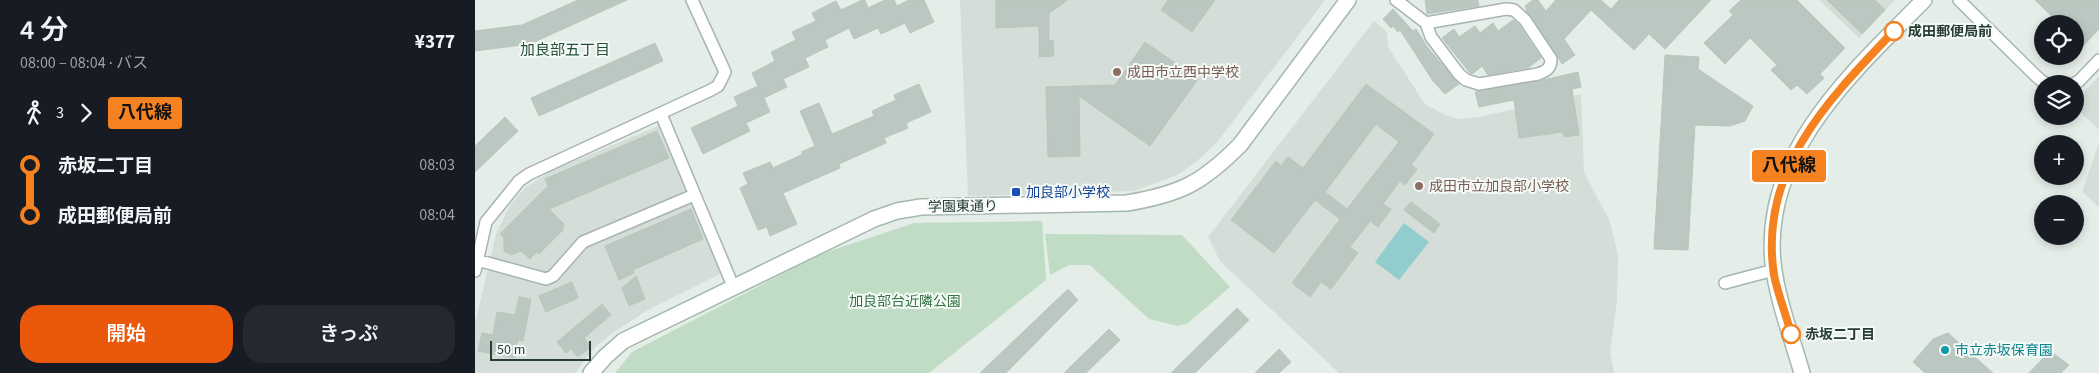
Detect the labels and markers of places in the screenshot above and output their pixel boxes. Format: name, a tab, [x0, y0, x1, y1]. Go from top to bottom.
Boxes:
marker: 成田郵便局前	[1884, 21, 1904, 41]
place label: 成田郵便局前	[1908, 22, 1992, 42]
place label: 成田市立西中学校	[1127, 63, 1239, 83]
marker: 成田市立西中学校	[1111, 66, 1123, 78]
place label: 成田市立加良部小学校	[1429, 177, 1569, 197]
marker: 成田市立加良部小学校	[1413, 180, 1425, 192]
place label: 加良部小学校	[1026, 183, 1110, 203]
marker: 加良部小学校	[1010, 186, 1022, 198]
marker: 赤坂二丁目	[1781, 324, 1801, 344]
place label: 赤坂二丁目	[1805, 325, 1875, 345]
place label: 市立赤坂保育園	[1955, 341, 2053, 361]
marker: 市立赤坂保育園	[1939, 344, 1951, 356]

